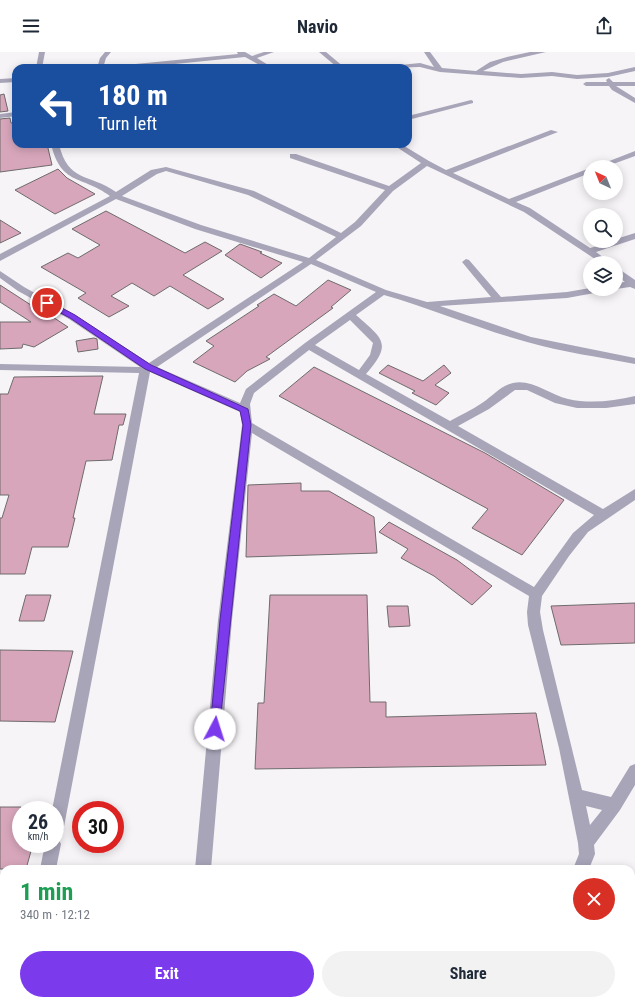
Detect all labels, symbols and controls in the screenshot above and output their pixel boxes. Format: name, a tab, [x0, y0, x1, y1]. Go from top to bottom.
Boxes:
icon: menu	[20, 15, 42, 37]
icon: share	[593, 15, 615, 37]
text: Navio	[297, 16, 338, 37]
text: 180 m	[98, 79, 168, 112]
icon: left	[32, 80, 84, 132]
text: Turn left	[98, 113, 157, 134]
north arrow	[583, 160, 623, 200]
map controls	[583, 160, 623, 296]
button: search	[583, 208, 623, 248]
button: layers	[583, 256, 623, 296]
pin	[30, 286, 64, 320]
icon: arrive	[36, 292, 58, 314]
position arrow	[194, 708, 236, 750]
speed limit sign: 30	[72, 801, 124, 853]
text: 26	[28, 810, 48, 834]
text: km/h	[28, 831, 48, 842]
text: 1 min	[20, 878, 73, 906]
button: close	[573, 878, 615, 920]
text: 340 m · 12:12	[20, 907, 90, 922]
button: Exit	[20, 951, 314, 997]
button: Share	[322, 951, 615, 997]

